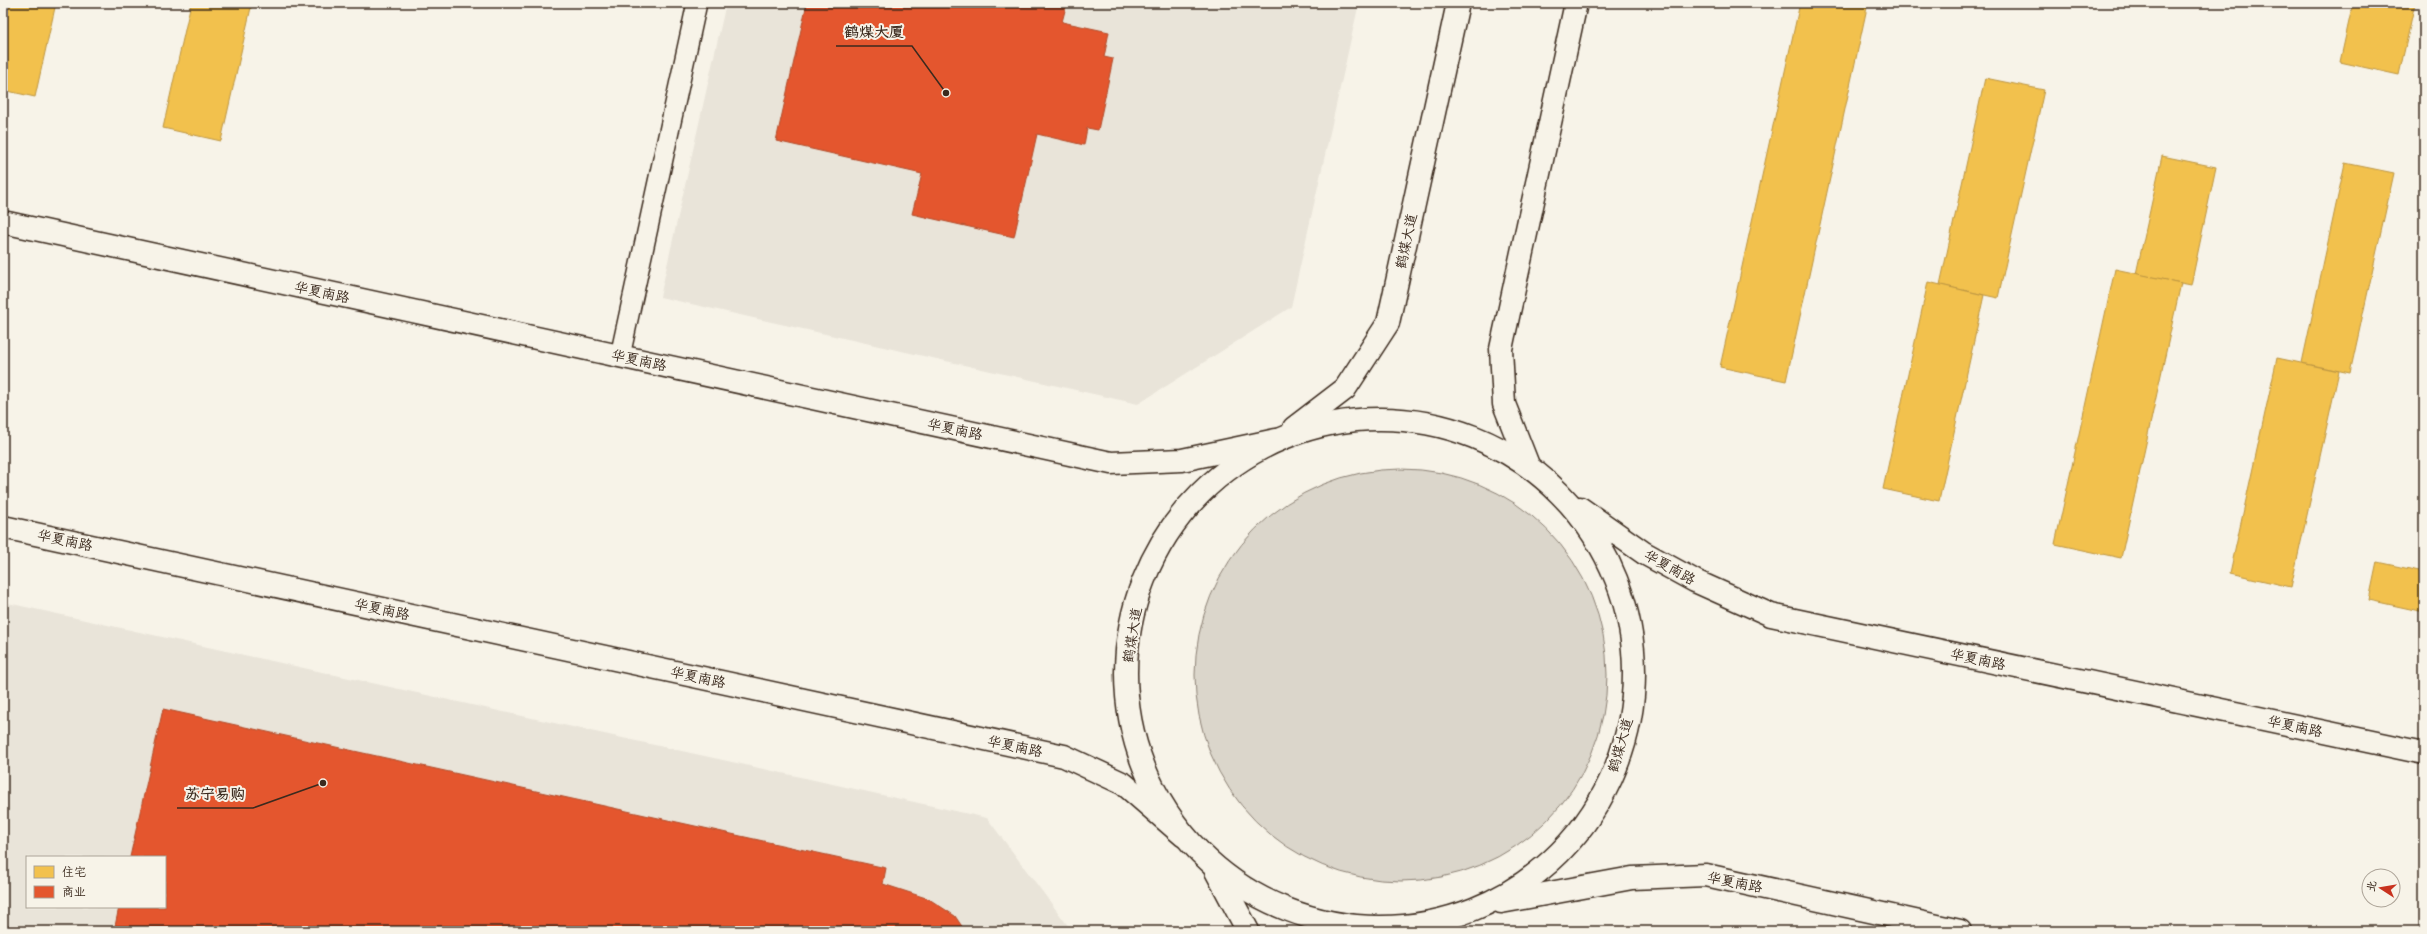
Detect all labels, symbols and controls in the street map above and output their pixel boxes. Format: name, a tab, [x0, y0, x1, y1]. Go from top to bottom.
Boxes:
callout: 鹤煤大厦	[836, 19, 912, 46]
text: 鹤煤大厦	[844, 23, 904, 45]
street label: 鹤煤大道	[1392, 212, 1424, 271]
street label: 华夏南路	[292, 278, 351, 310]
street label: 华夏南路	[609, 346, 668, 378]
street label: 华夏南路	[925, 415, 984, 447]
street label: 华夏南路	[35, 526, 94, 558]
street label: 华夏南路	[1640, 546, 1698, 591]
street label: 华夏南路	[352, 595, 411, 627]
street label: 鹤煤大道	[1120, 606, 1148, 665]
street label: 华夏南路	[1948, 645, 2007, 677]
street label: 华夏南路	[668, 663, 727, 695]
street label: 华夏南路	[2265, 712, 2324, 744]
street label: 鹤煤大道	[1605, 716, 1639, 775]
street label: 华夏南路	[985, 732, 1044, 764]
callout: 苏宁易购	[177, 781, 253, 808]
text: 苏宁易购	[185, 785, 245, 807]
legend	[26, 856, 166, 908]
text: 住宅	[62, 865, 86, 882]
north arrow	[2361, 868, 2401, 908]
street label: 华夏南路	[1705, 869, 1764, 899]
text: 北	[2364, 879, 2382, 893]
text: 商业	[62, 885, 86, 902]

